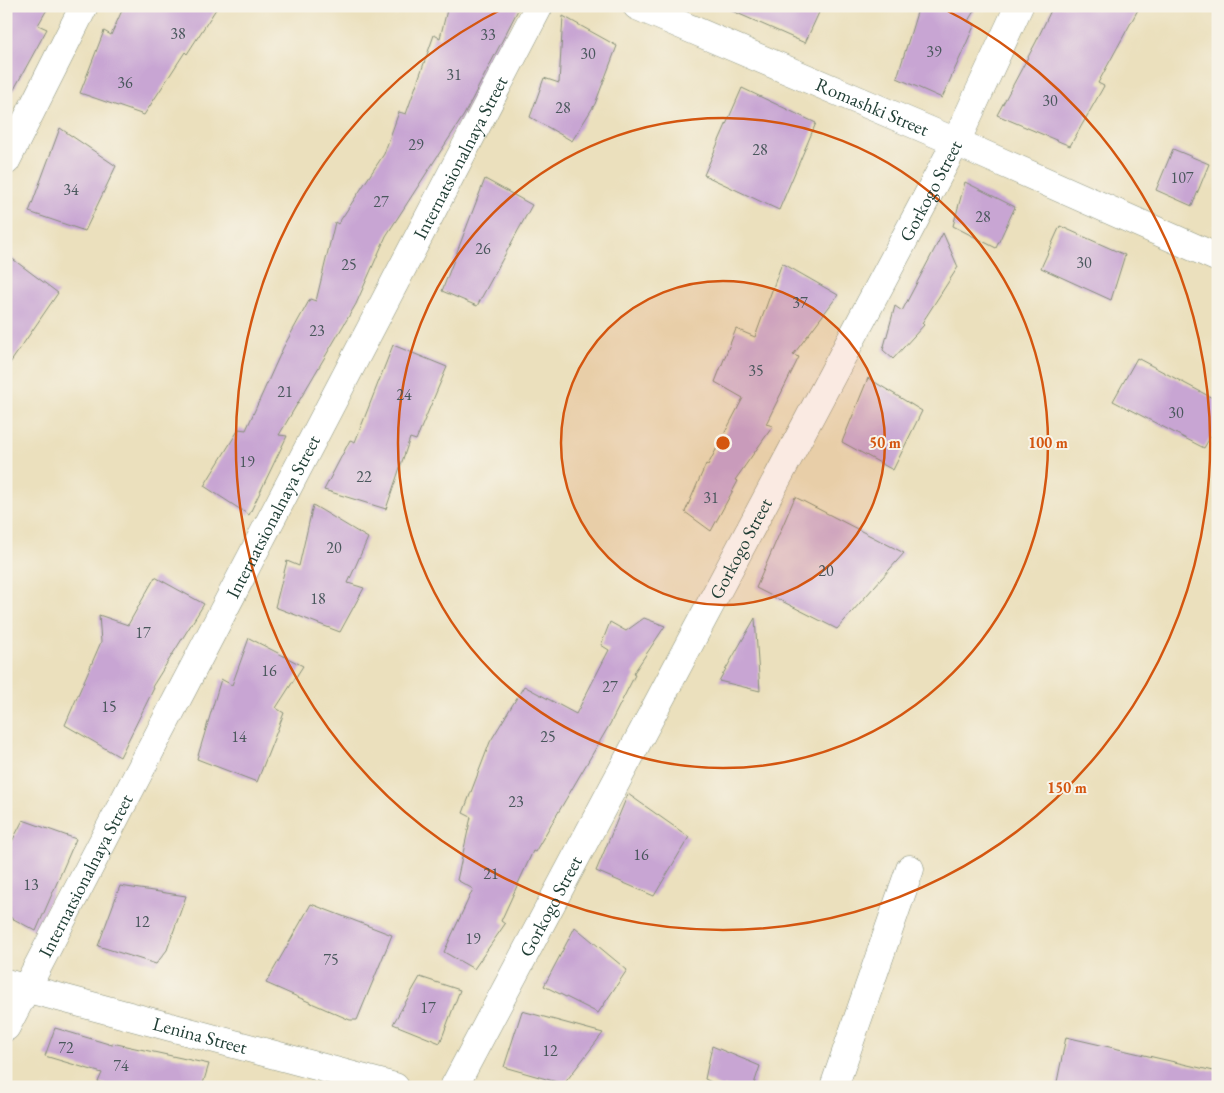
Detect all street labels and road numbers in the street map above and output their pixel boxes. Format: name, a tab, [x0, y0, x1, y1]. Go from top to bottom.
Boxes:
street label: Internatsionalnaya Street	[407, 71, 513, 243]
street label: Romashki Street	[812, 71, 933, 142]
street label: Gorkogo Street	[893, 136, 967, 246]
street label: Internatsionalnaya Street	[220, 430, 326, 602]
street label: Gorkogo Street	[703, 493, 777, 603]
street label: Internatsionalnaya Street	[32, 789, 138, 961]
street label: Gorkogo Street	[513, 851, 587, 961]
street label: Lenina Street	[150, 1010, 250, 1059]

